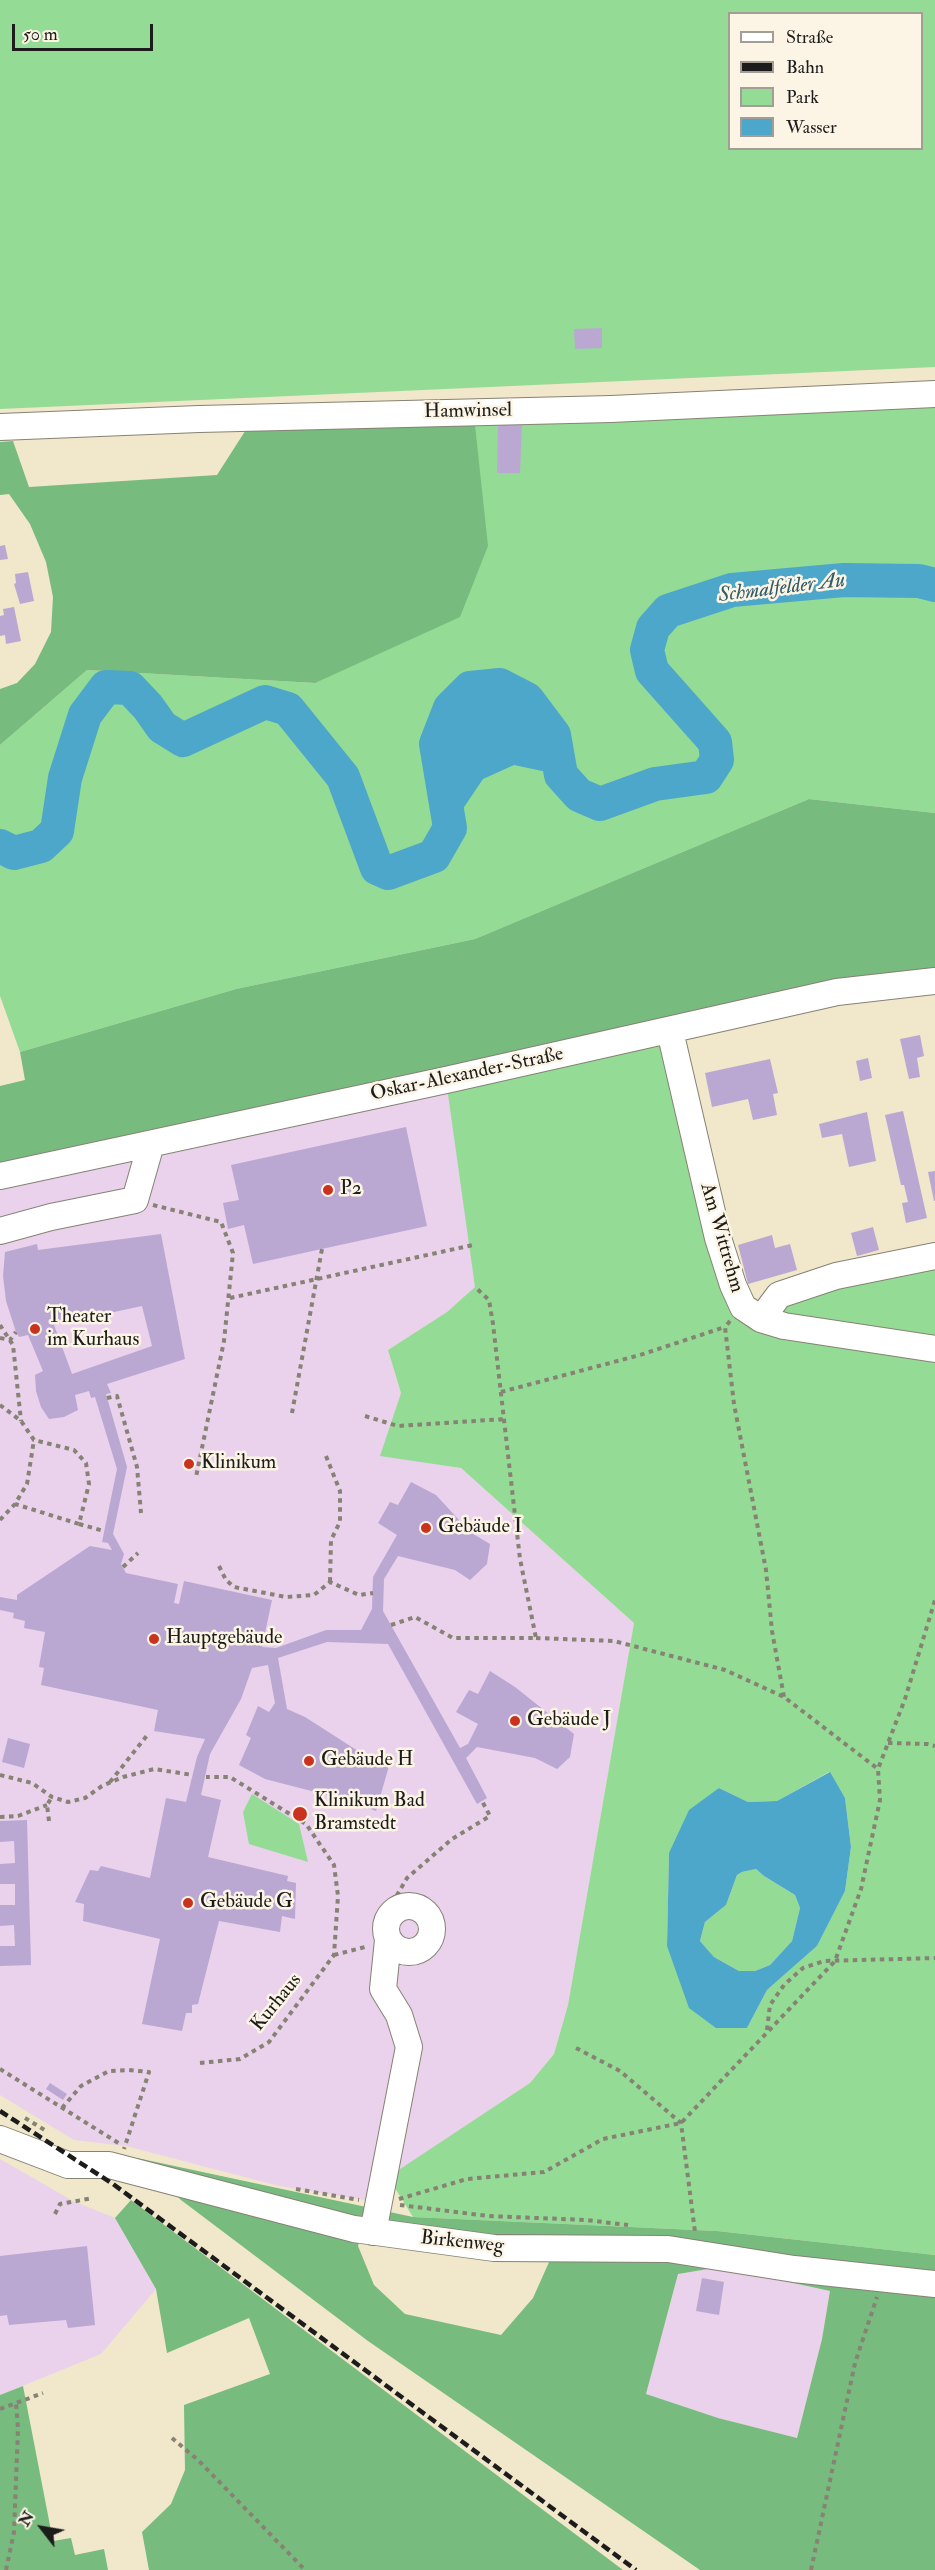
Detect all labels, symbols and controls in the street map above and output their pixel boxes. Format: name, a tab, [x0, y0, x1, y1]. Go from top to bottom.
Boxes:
scale bar	[15, 12, 156, 50]
legend	[728, 12, 923, 150]
text: 50 m	[23, 23, 58, 46]
text: Straße	[786, 26, 833, 49]
text: Bahn	[786, 56, 824, 79]
text: Park	[786, 86, 819, 109]
text: Wasser	[786, 116, 837, 139]
street label: Hamwinsel	[424, 399, 512, 425]
water label: Schmalfelder Au	[717, 569, 847, 609]
street label: Oskar-Alexander-Straße	[368, 1043, 566, 1107]
place label: P2	[340, 1178, 362, 1202]
street label: Am Wittrehm	[694, 1181, 748, 1295]
marker: P2	[321, 1183, 335, 1197]
place label: Theater im Kurhaus	[47, 1306, 139, 1353]
marker: Theater im Kurhaus	[28, 1322, 42, 1336]
place label: Klinikum	[201, 1452, 276, 1476]
marker: Klinikum	[182, 1457, 196, 1471]
place label: Gebäude I	[438, 1516, 522, 1540]
marker: Gebäude I	[419, 1521, 433, 1535]
place label: Hauptgebäude	[166, 1627, 282, 1651]
marker: Hauptgebäude	[147, 1632, 161, 1646]
place label: Gebäude J	[527, 1709, 611, 1733]
marker: Gebäude J	[508, 1714, 522, 1728]
place label: Gebäude H	[321, 1749, 413, 1773]
marker: Gebäude H	[302, 1754, 316, 1768]
place label: Klinikum Bad Bramstedt	[314, 1790, 425, 1837]
marker: Klinikum Bad Bramstedt	[291, 1805, 309, 1823]
place label: Gebäude G	[200, 1891, 293, 1915]
marker: Gebäude G	[181, 1896, 195, 1910]
street label: Kurhaus	[247, 1969, 307, 2037]
street label: Birkenweg	[419, 2227, 505, 2259]
north arrow	[12, 2498, 72, 2558]
text: N	[14, 2507, 39, 2530]

